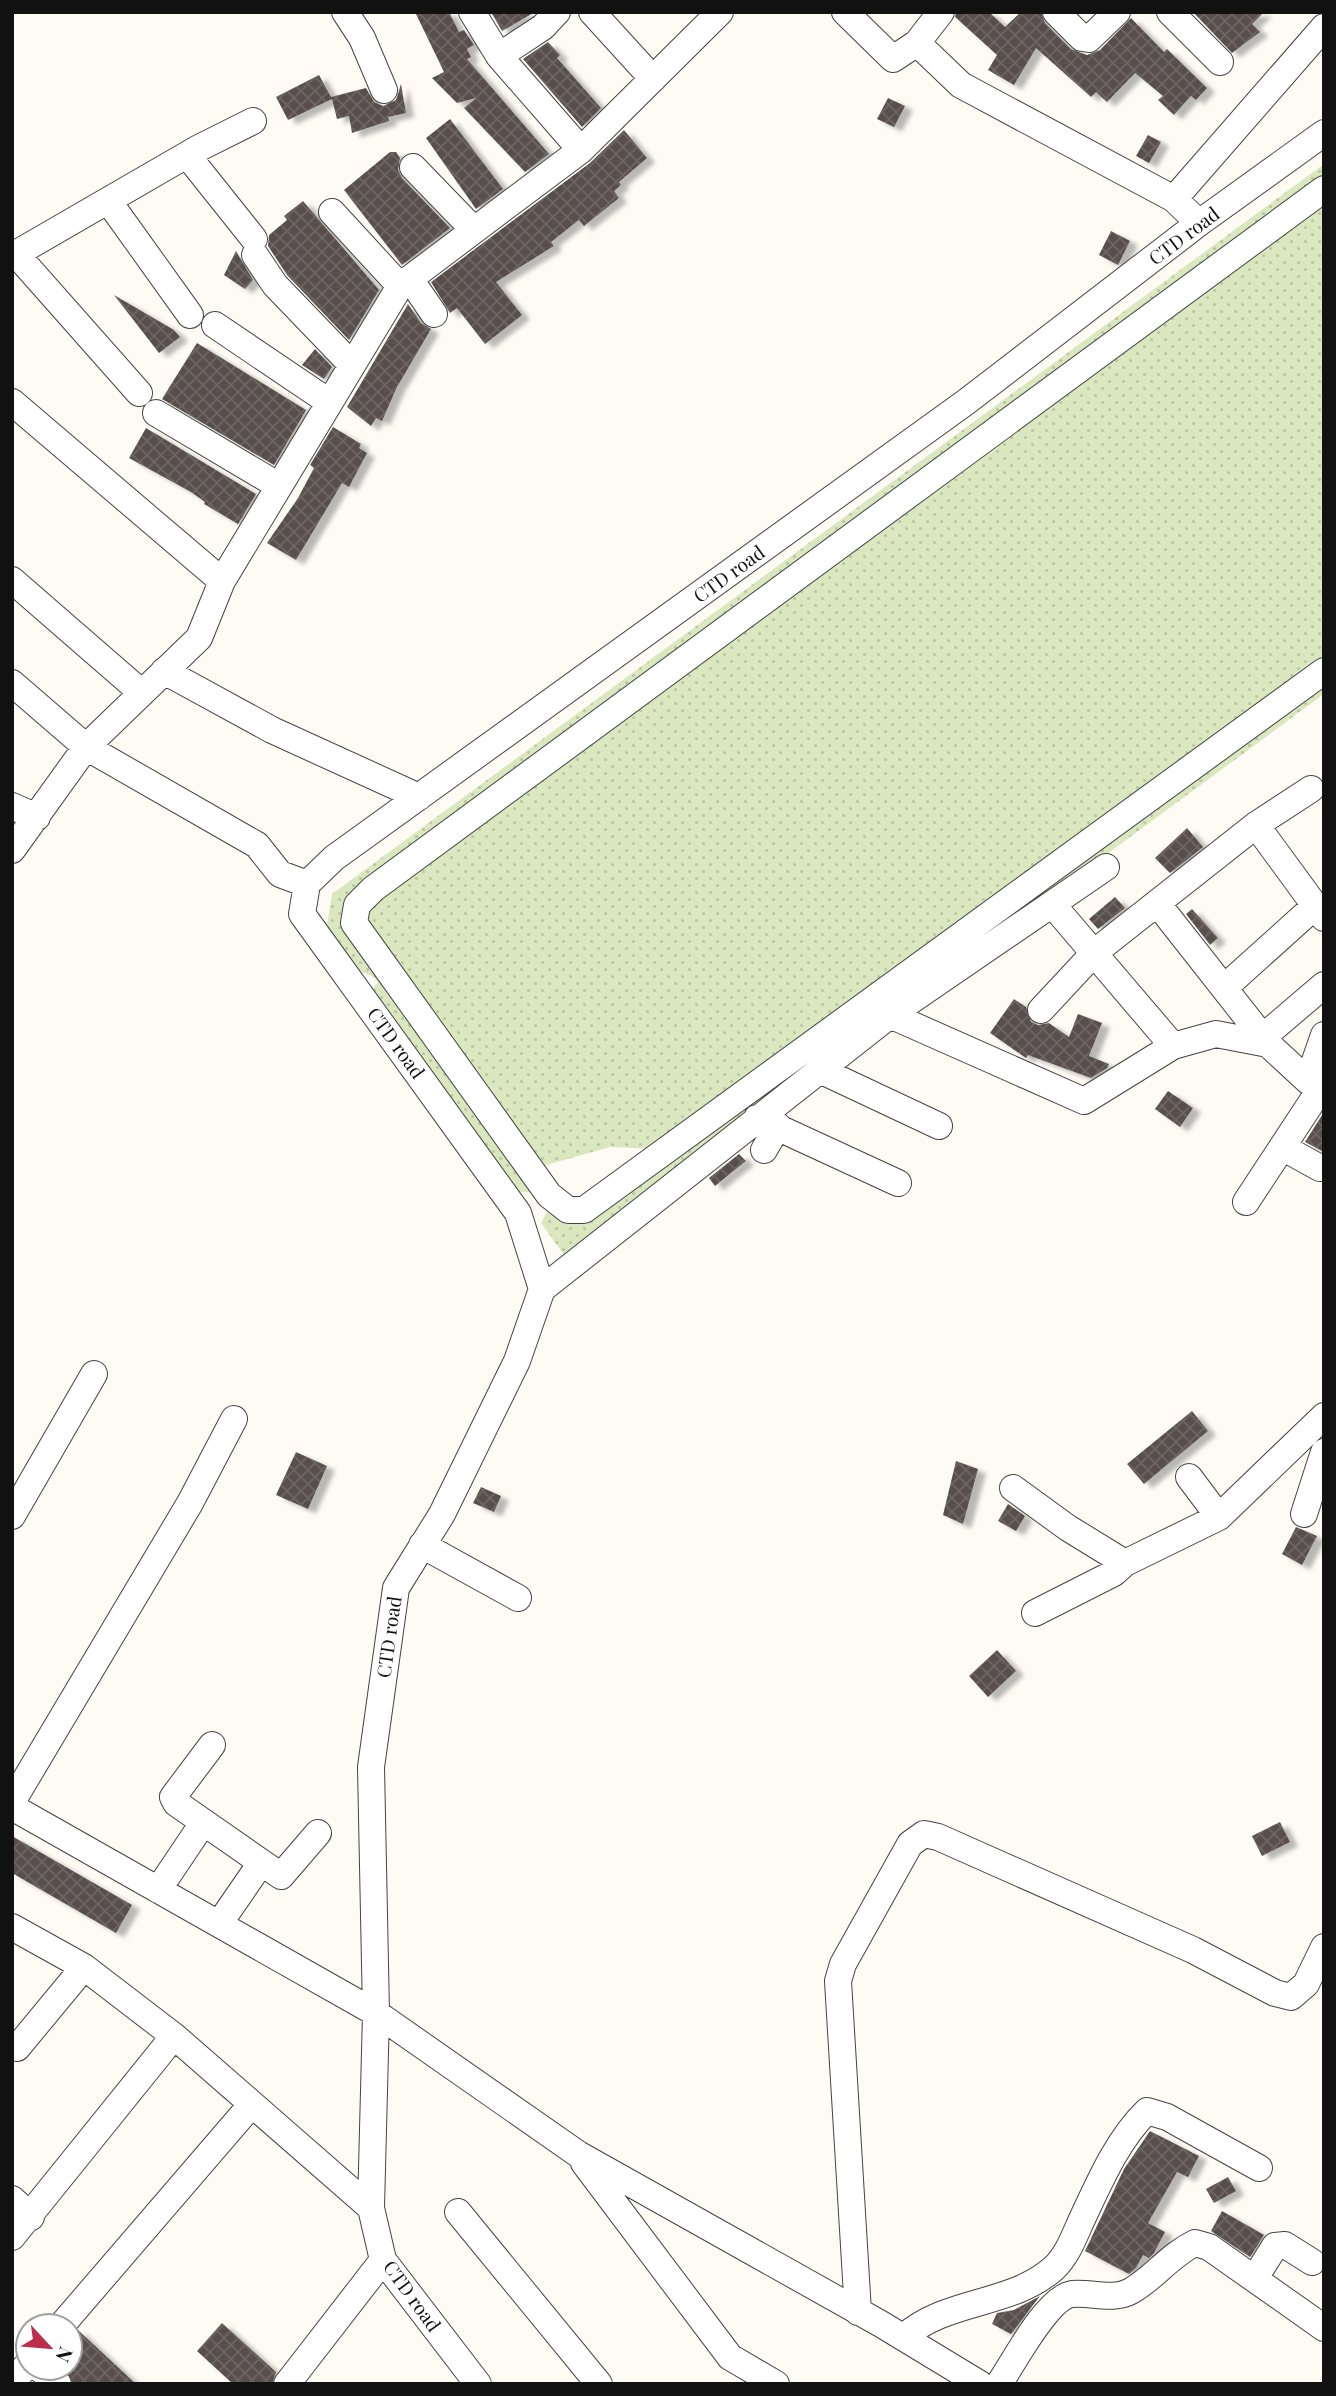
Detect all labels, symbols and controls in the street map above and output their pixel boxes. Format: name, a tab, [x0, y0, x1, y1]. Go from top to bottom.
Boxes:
street label: CTD road	[1143, 200, 1224, 270]
street label: CTD road	[687, 538, 769, 608]
street label: CTD road	[362, 1001, 432, 1083]
street label: CTD road	[369, 1594, 407, 1679]
street label: CTD road	[378, 2254, 448, 2336]
north arrow	[14, 2312, 84, 2382]
text: N	[50, 2343, 80, 2367]

